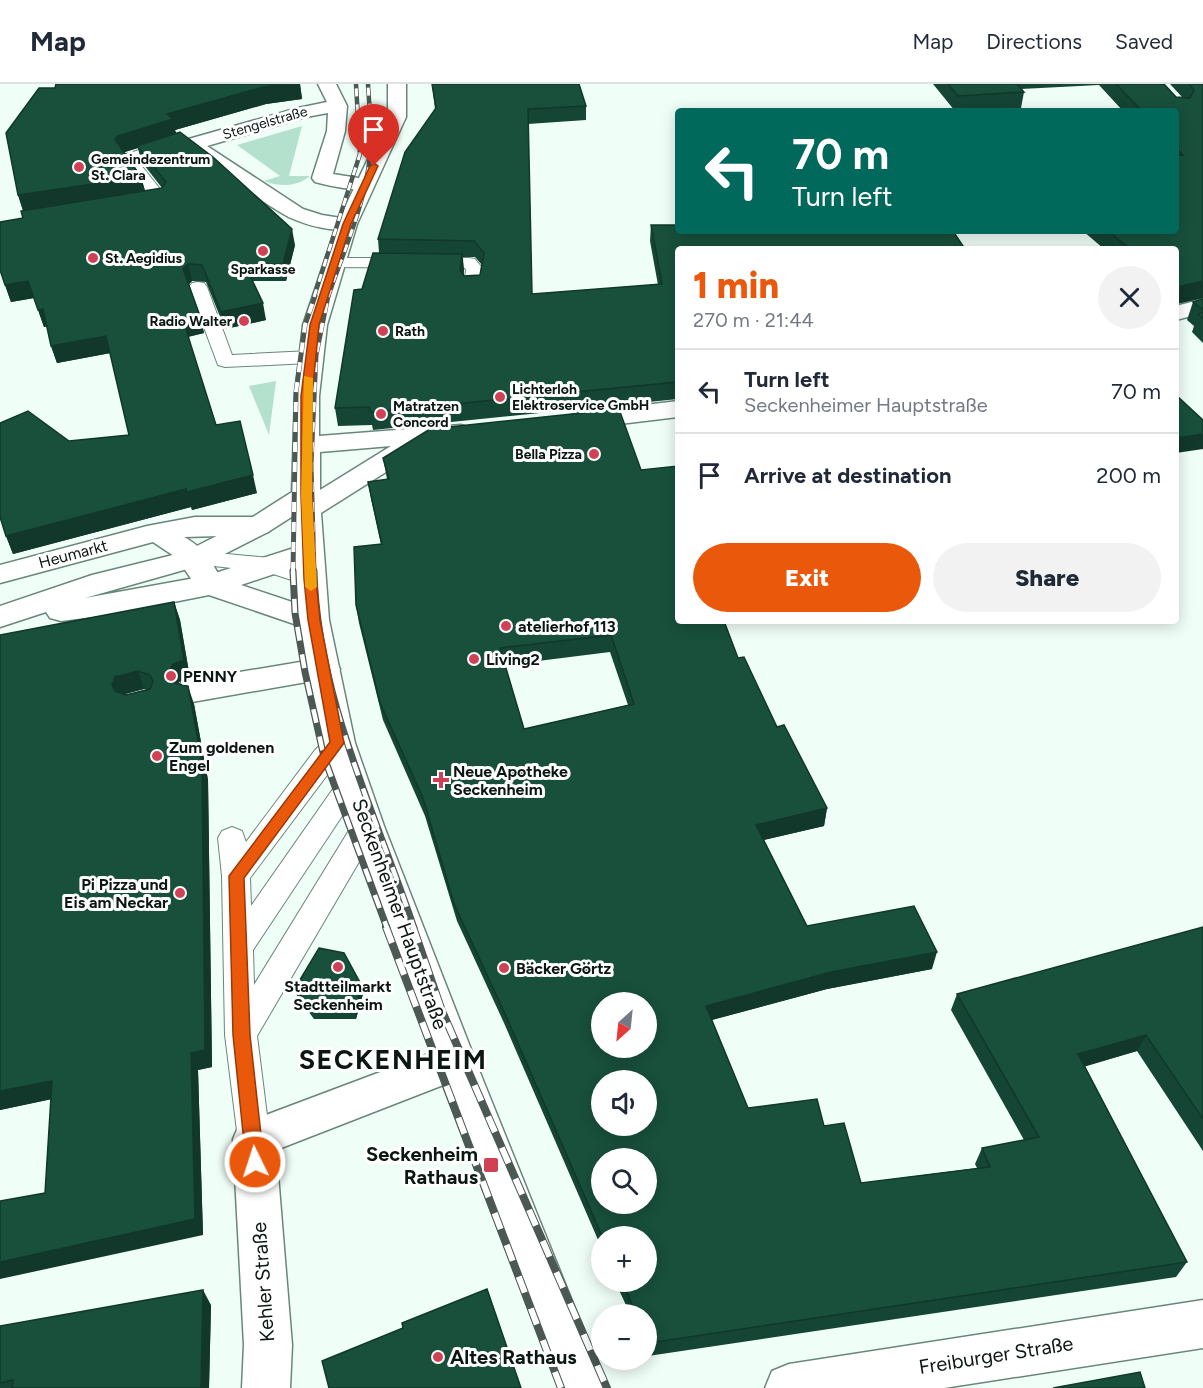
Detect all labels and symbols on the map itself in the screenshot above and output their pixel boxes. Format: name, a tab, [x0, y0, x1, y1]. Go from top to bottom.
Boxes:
street label: Stengelstraße	[221, 103, 310, 143]
pin	[348, 104, 399, 166]
place label: Gemeindezentrum St. Clara	[91, 151, 210, 184]
marker: Gemeindezentrum St. Clara	[72, 160, 86, 174]
marker: Sparkasse	[256, 244, 270, 258]
place label: St. Aegidius	[105, 250, 183, 267]
marker: St. Aegidius	[86, 251, 100, 265]
place label: Sparkasse	[230, 261, 296, 278]
place label: Radio Walter	[149, 313, 233, 330]
marker: Radio Walter	[237, 314, 251, 328]
place label: Rath	[395, 323, 425, 340]
marker: Rath	[376, 324, 390, 338]
place label: Lichterloh Elektroservice GmbH	[512, 381, 649, 414]
marker: Lichterloh Elektroservice GmbH	[493, 390, 507, 404]
place label: Matratzen Concord	[393, 398, 459, 431]
marker: Matratzen Concord	[374, 407, 388, 421]
place label: Bella Pizza	[515, 446, 582, 463]
marker: Bella Pizza	[587, 447, 601, 461]
street label: Heumarkt	[36, 536, 110, 572]
place label: atelierhof 113	[518, 617, 616, 636]
marker: atelierhof 113	[499, 619, 513, 633]
place label: Living2	[486, 650, 540, 669]
marker: Living2	[467, 652, 481, 666]
place label: PENNY	[183, 667, 238, 686]
marker: PENNY	[164, 669, 178, 683]
place label: Zum goldenen Engel	[169, 738, 274, 775]
marker: Zum goldenen Engel	[150, 749, 164, 763]
place label: Neue Apotheke Seckenheim	[453, 762, 568, 799]
marker: Neue Apotheke Seckenheim	[434, 773, 448, 787]
street label: Seckenheimer Hauptstraße	[347, 795, 453, 1033]
place label: Pi Pizza und Eis am Neckar	[64, 875, 168, 912]
marker: Pi Pizza und Eis am Neckar	[173, 886, 187, 900]
place label: Bäcker Görtz	[516, 959, 612, 978]
marker: Stadtteilmarkt Seckenheim	[331, 960, 345, 974]
marker: Bäcker Görtz	[497, 961, 511, 975]
place label: Stadtteilmarkt Seckenheim	[284, 977, 392, 1014]
north arrow	[591, 992, 657, 1058]
district label: SECKENHEIM	[299, 1043, 487, 1076]
position arrow	[223, 1130, 287, 1194]
place label: Seckenheim Rathaus	[366, 1142, 478, 1189]
marker: Seckenheim Rathaus	[482, 1156, 500, 1174]
street label: Kehler Straße	[247, 1221, 279, 1343]
street label: Freiburger Straße	[917, 1331, 1075, 1379]
place label: Altes Rathaus	[450, 1345, 577, 1369]
marker: Altes Rathaus	[431, 1350, 445, 1364]

